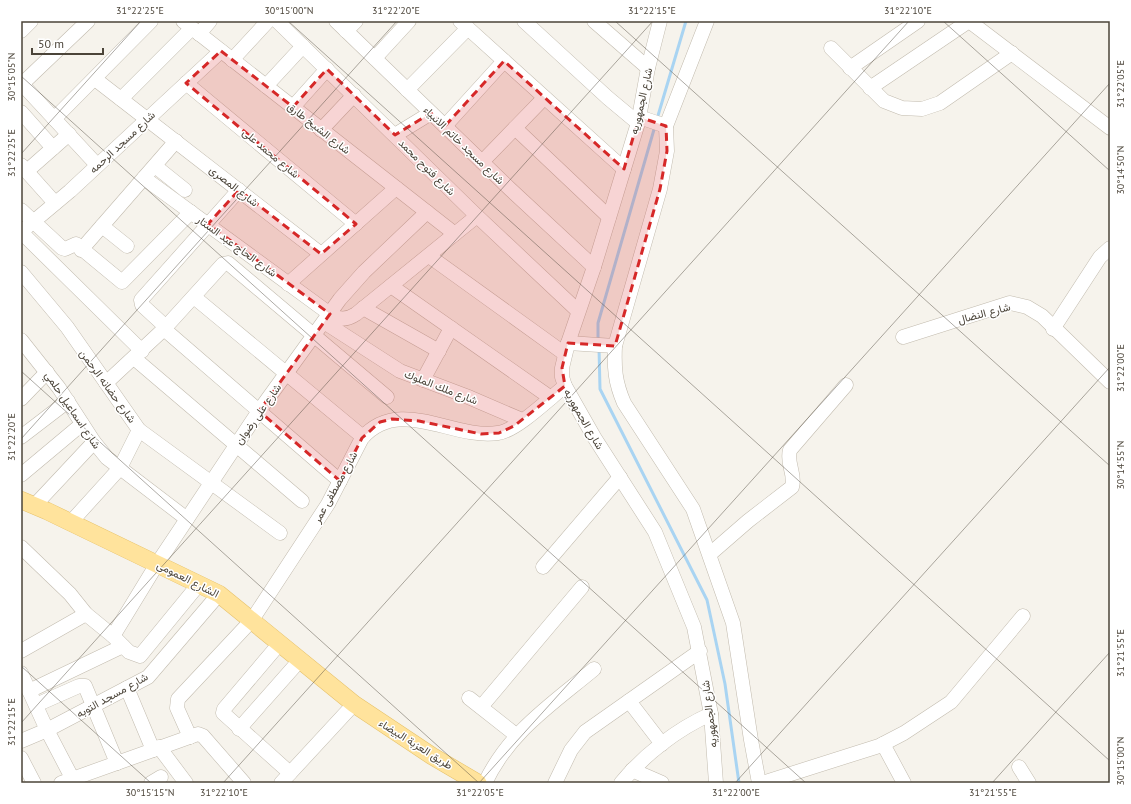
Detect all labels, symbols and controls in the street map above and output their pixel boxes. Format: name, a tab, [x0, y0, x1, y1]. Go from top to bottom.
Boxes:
text: 31°22'25"E	[116, 4, 164, 17]
text: 30°15'00"N	[264, 4, 314, 17]
text: 31°22'20"E	[372, 4, 420, 17]
text: 31°22'15"E	[628, 4, 676, 17]
text: 31°22'10"E	[884, 4, 932, 17]
scale bar	[32, 30, 103, 56]
text: 50 m	[38, 36, 64, 51]
text: 30°15'05"N	[5, 52, 18, 102]
text: 31°22'05"E	[1114, 60, 1127, 108]
street label: شارع الجمهوريه	[627, 66, 656, 136]
street label: شارع الشيخ طارق	[284, 99, 354, 158]
street label: شارع مسجد خاتم الانبياء	[420, 103, 508, 188]
street label: شارع مسجد الرحمه	[86, 108, 159, 177]
street label: شارع محمد على	[239, 125, 303, 182]
text: 31°22'25"E	[5, 129, 18, 177]
street label: شارع فتوح محمد	[395, 136, 459, 199]
text: 30°14'50"N	[1114, 145, 1127, 195]
street label: شارع المصرى	[206, 162, 262, 211]
street label: شارع الحاج عبد الستار	[193, 212, 280, 281]
street label: شارع النضال	[956, 299, 1012, 328]
text: 31°22'00"E	[1114, 344, 1127, 392]
street label: شارع حضانه الرحمن	[76, 347, 139, 426]
street label: شارع ملك الملوك	[402, 367, 480, 408]
street label: شارع اسماعيل حلمي	[39, 369, 104, 453]
street label: شارع على رضوان	[232, 380, 285, 448]
street label: شارع الجمهوريه	[560, 386, 607, 453]
text: 31°22'20"E	[5, 413, 18, 461]
text: 30°14'55"N	[1114, 440, 1127, 490]
street label: شارع مصطفى عمر	[309, 448, 361, 527]
street label: الشارع العمومى	[154, 557, 221, 602]
text: 31°21'55"E	[1114, 629, 1127, 677]
street label: شارع مسجد التوبه	[74, 669, 151, 721]
street label: شارع الجمهوريه	[698, 679, 721, 749]
text: 31°22'15"E	[5, 698, 18, 746]
street label: طريق العزبة البيضاء	[376, 716, 456, 772]
text: 30°15'00"N	[1114, 736, 1127, 786]
text: 30°15'15"N	[125, 786, 175, 799]
text: 31°22'10"E	[200, 786, 248, 799]
text: 31°22'05"E	[456, 786, 504, 799]
text: 31°22'00"E	[712, 786, 760, 799]
text: 31°21'55"E	[969, 786, 1017, 799]

